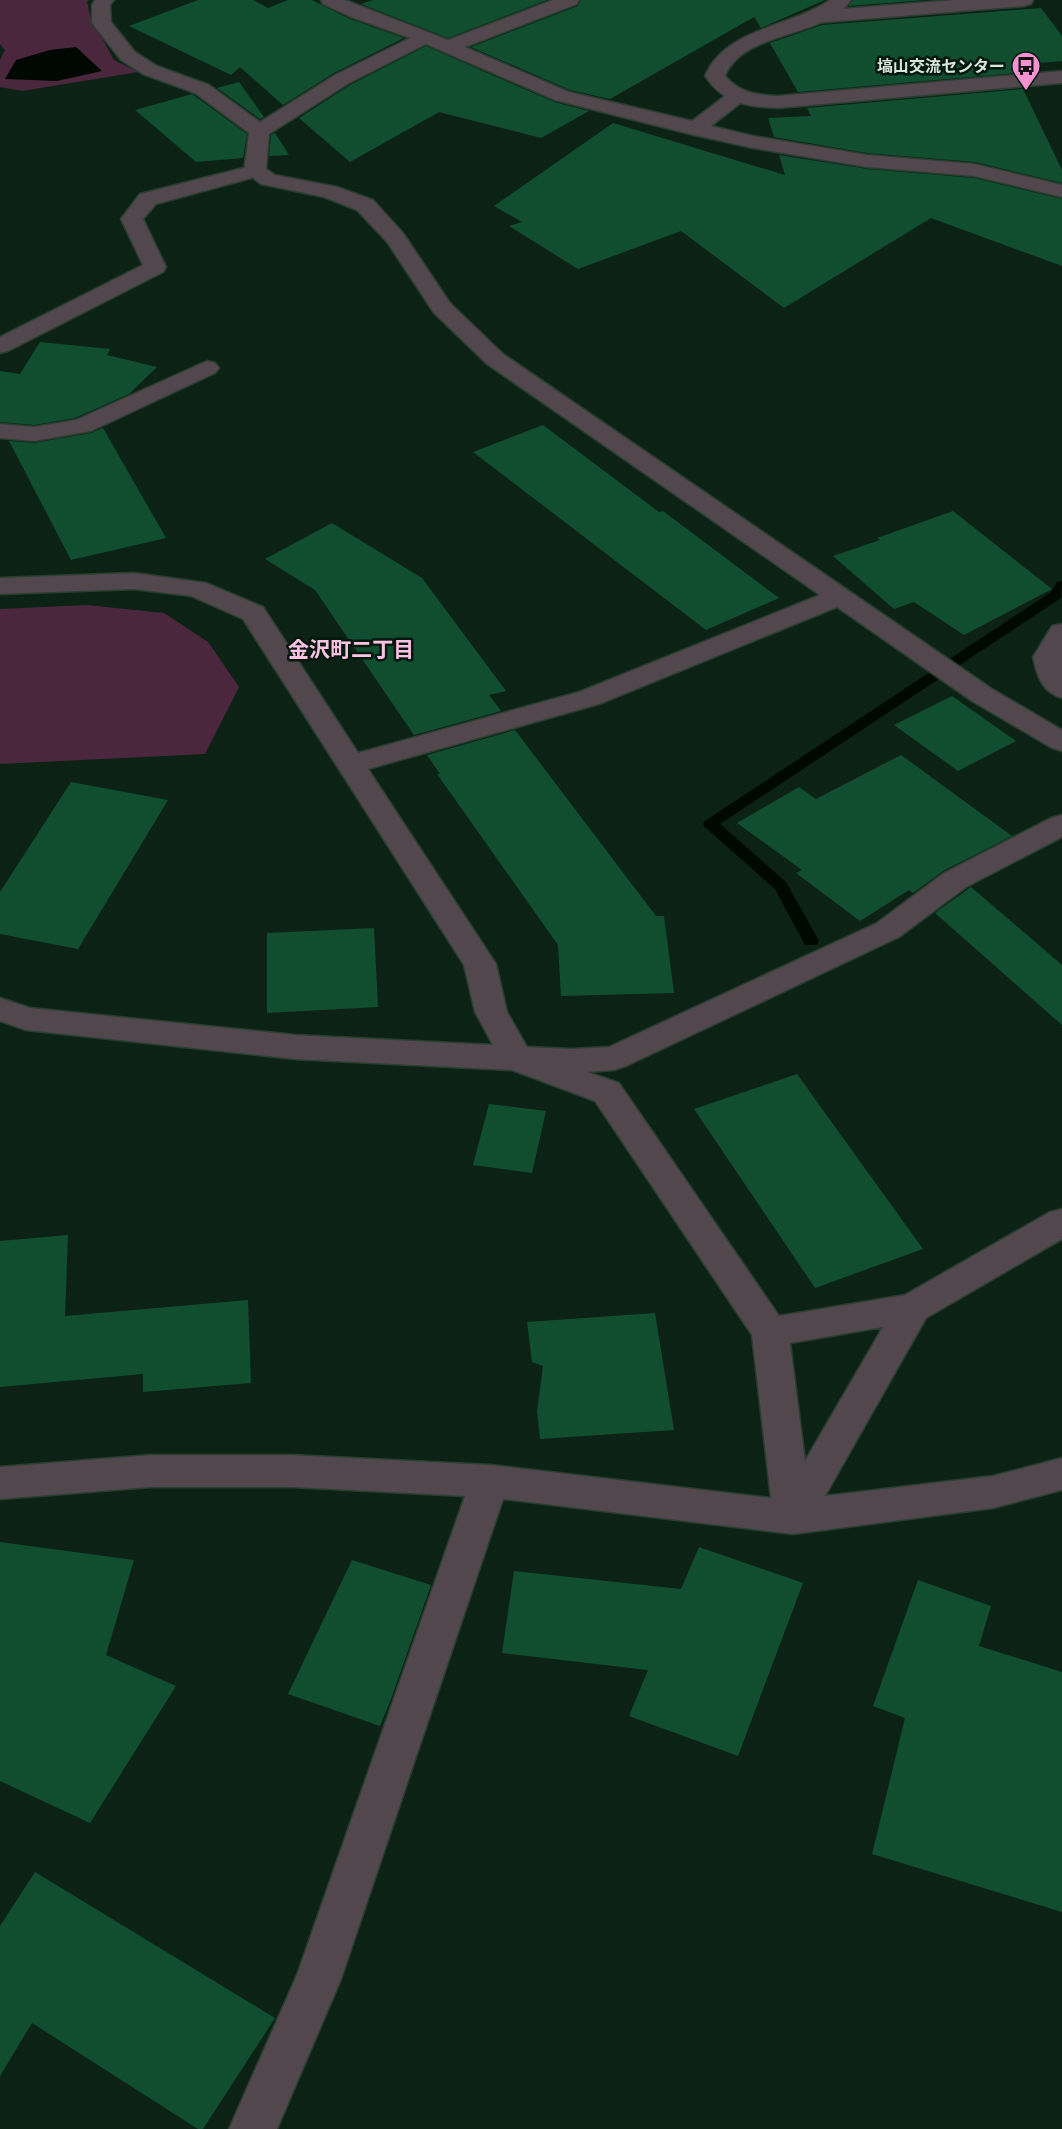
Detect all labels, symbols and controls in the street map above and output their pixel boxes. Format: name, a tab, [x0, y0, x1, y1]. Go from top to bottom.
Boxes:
bus stop icon: 塙山交流センター	[1010, 50, 1042, 92]
place label: 塙山交流センター	[877, 58, 1005, 77]
district label: 金沢町二丁目	[288, 638, 414, 663]

